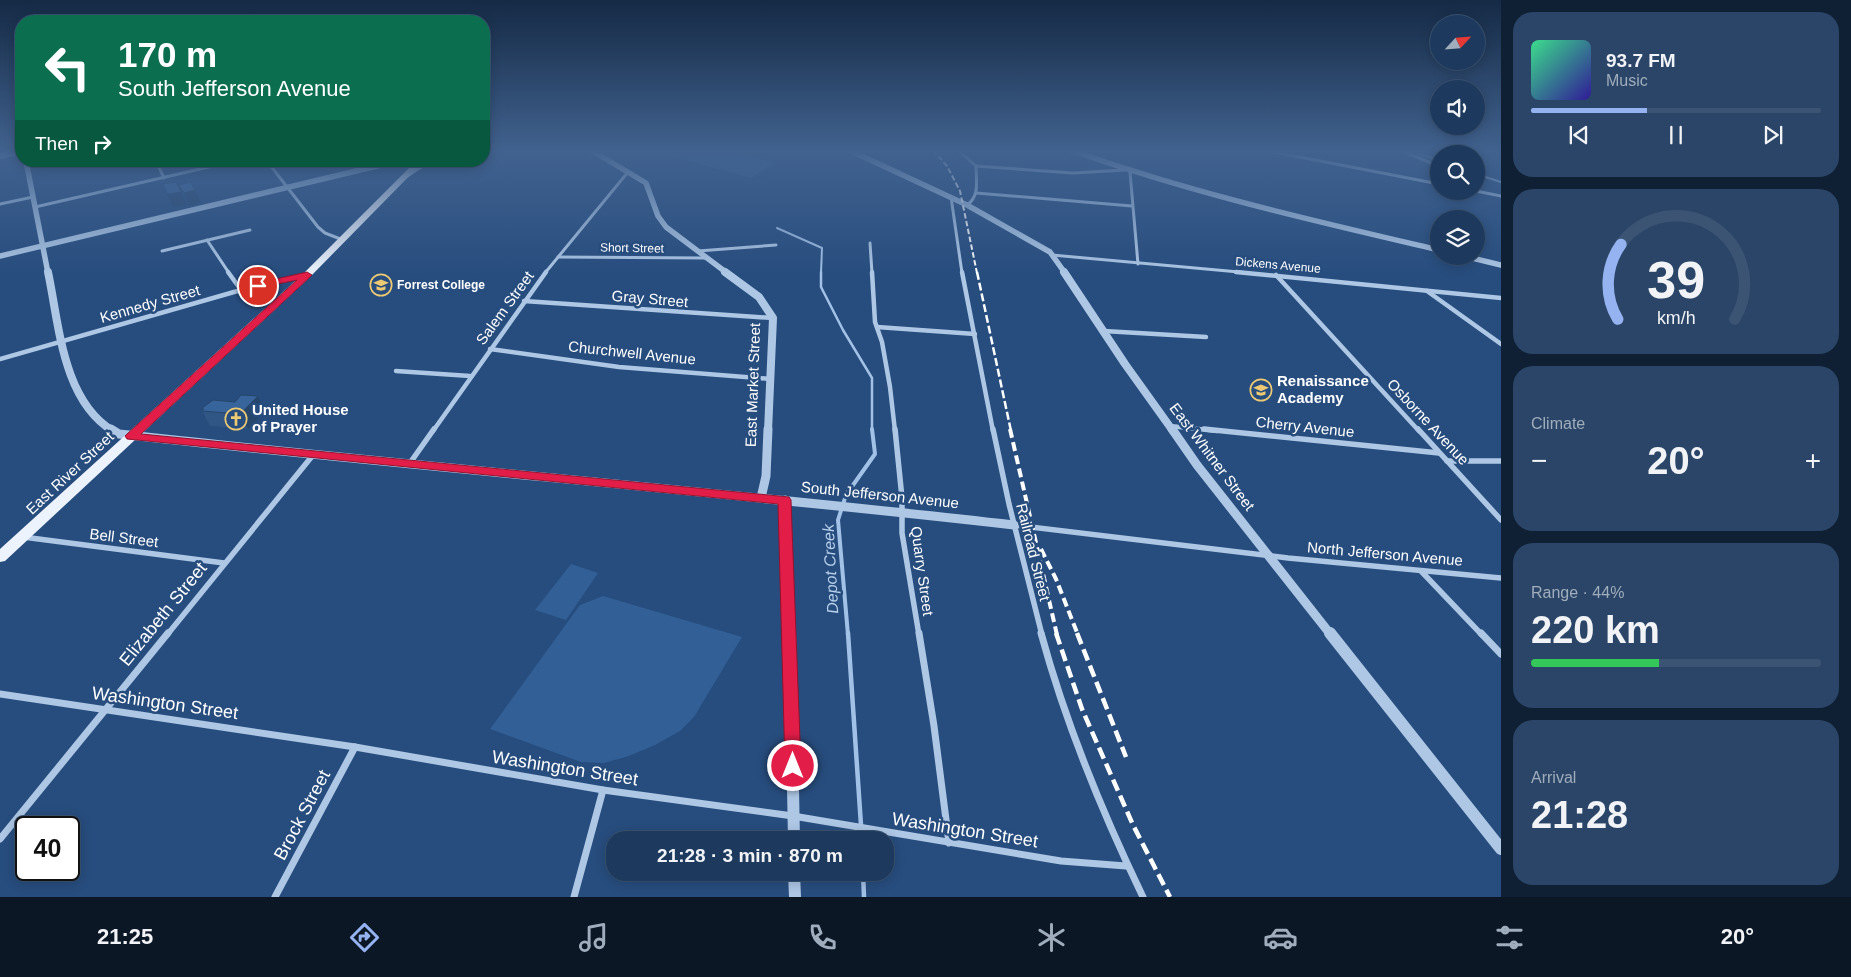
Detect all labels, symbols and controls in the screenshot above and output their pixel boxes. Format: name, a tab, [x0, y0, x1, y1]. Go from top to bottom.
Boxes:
north arrow	[1430, 15, 1485, 70]
map controls	[1430, 15, 1485, 265]
icon: left	[35, 35, 100, 100]
text: 170 m	[118, 35, 217, 74]
text: 93.7 FM	[1606, 50, 1676, 71]
text: Music	[1606, 72, 1648, 89]
text: South Jefferson Avenue	[118, 76, 351, 101]
button: sound	[1430, 80, 1485, 135]
icon: previous	[1565, 121, 1593, 149]
icon: pause	[1662, 121, 1690, 149]
icon: next	[1759, 121, 1787, 149]
icon: right	[88, 130, 116, 158]
text: Then	[35, 133, 78, 154]
button: search	[1430, 145, 1485, 200]
button: layers	[1430, 210, 1485, 265]
street label: Short Street	[600, 240, 665, 256]
text: 39	[1647, 251, 1705, 309]
street label: Dickens Avenue	[1235, 254, 1322, 276]
pin	[237, 265, 279, 307]
street label: Salem Street	[472, 267, 537, 348]
icon: arrive	[244, 272, 272, 300]
school or university icon: Forrest College	[369, 273, 393, 297]
place label: Forrest College	[397, 278, 485, 292]
street label: Kennedy Street	[98, 281, 203, 326]
street label: Gray Street	[611, 287, 690, 310]
text: km/h	[1657, 308, 1695, 328]
street label: East Market Street	[742, 322, 763, 447]
street label: Churchwell Avenue	[567, 337, 697, 368]
place label: Renaissance Academy	[1277, 372, 1369, 406]
street label: Osborne Avenue	[1384, 375, 1473, 468]
school or university icon: Renaissance Academy	[1249, 378, 1273, 402]
street label: East Whitner Street	[1166, 400, 1259, 514]
place label: United House of Prayer	[252, 401, 349, 435]
church icon: United House of Prayer	[224, 407, 248, 431]
street label: Cherry Avenue	[1255, 413, 1355, 440]
text: Climate	[1531, 415, 1585, 432]
street label: East River Street	[22, 427, 118, 518]
text: 20°	[1647, 440, 1705, 482]
text: −	[1531, 445, 1547, 476]
text: +	[1805, 445, 1821, 476]
street label: South Jefferson Avenue	[800, 478, 960, 511]
street label: Railroad Street	[1013, 501, 1054, 603]
water label: Depot Creek	[820, 523, 841, 614]
street label: Bell Street	[89, 525, 160, 550]
street label: Quarry Street	[908, 525, 937, 618]
street label: North Jefferson Avenue	[1306, 538, 1464, 569]
street label: Elizabeth Street	[115, 558, 211, 670]
text: Range · 44%	[1531, 584, 1624, 601]
text: 220 km	[1531, 609, 1660, 651]
street label: Washington Street	[91, 683, 239, 723]
position arrow	[766, 739, 818, 791]
street label: Washington Street	[491, 747, 639, 789]
street label: Brock Street	[270, 767, 334, 863]
text: Arrival	[1531, 769, 1576, 786]
text: 21:28	[1531, 794, 1628, 836]
street label: Washington Street	[891, 809, 1039, 851]
speed limit sign: 40	[15, 816, 80, 881]
text: 21:28 · 3 min · 870 m	[657, 845, 843, 866]
icon: directions	[347, 920, 382, 955]
icon: music	[576, 920, 611, 955]
icon: phone	[805, 920, 840, 955]
icon: climate	[1034, 920, 1069, 955]
icon: car	[1263, 920, 1298, 955]
icon: filters	[1492, 920, 1527, 955]
text: 21:25	[97, 924, 153, 949]
text: 20°	[1721, 924, 1754, 949]

